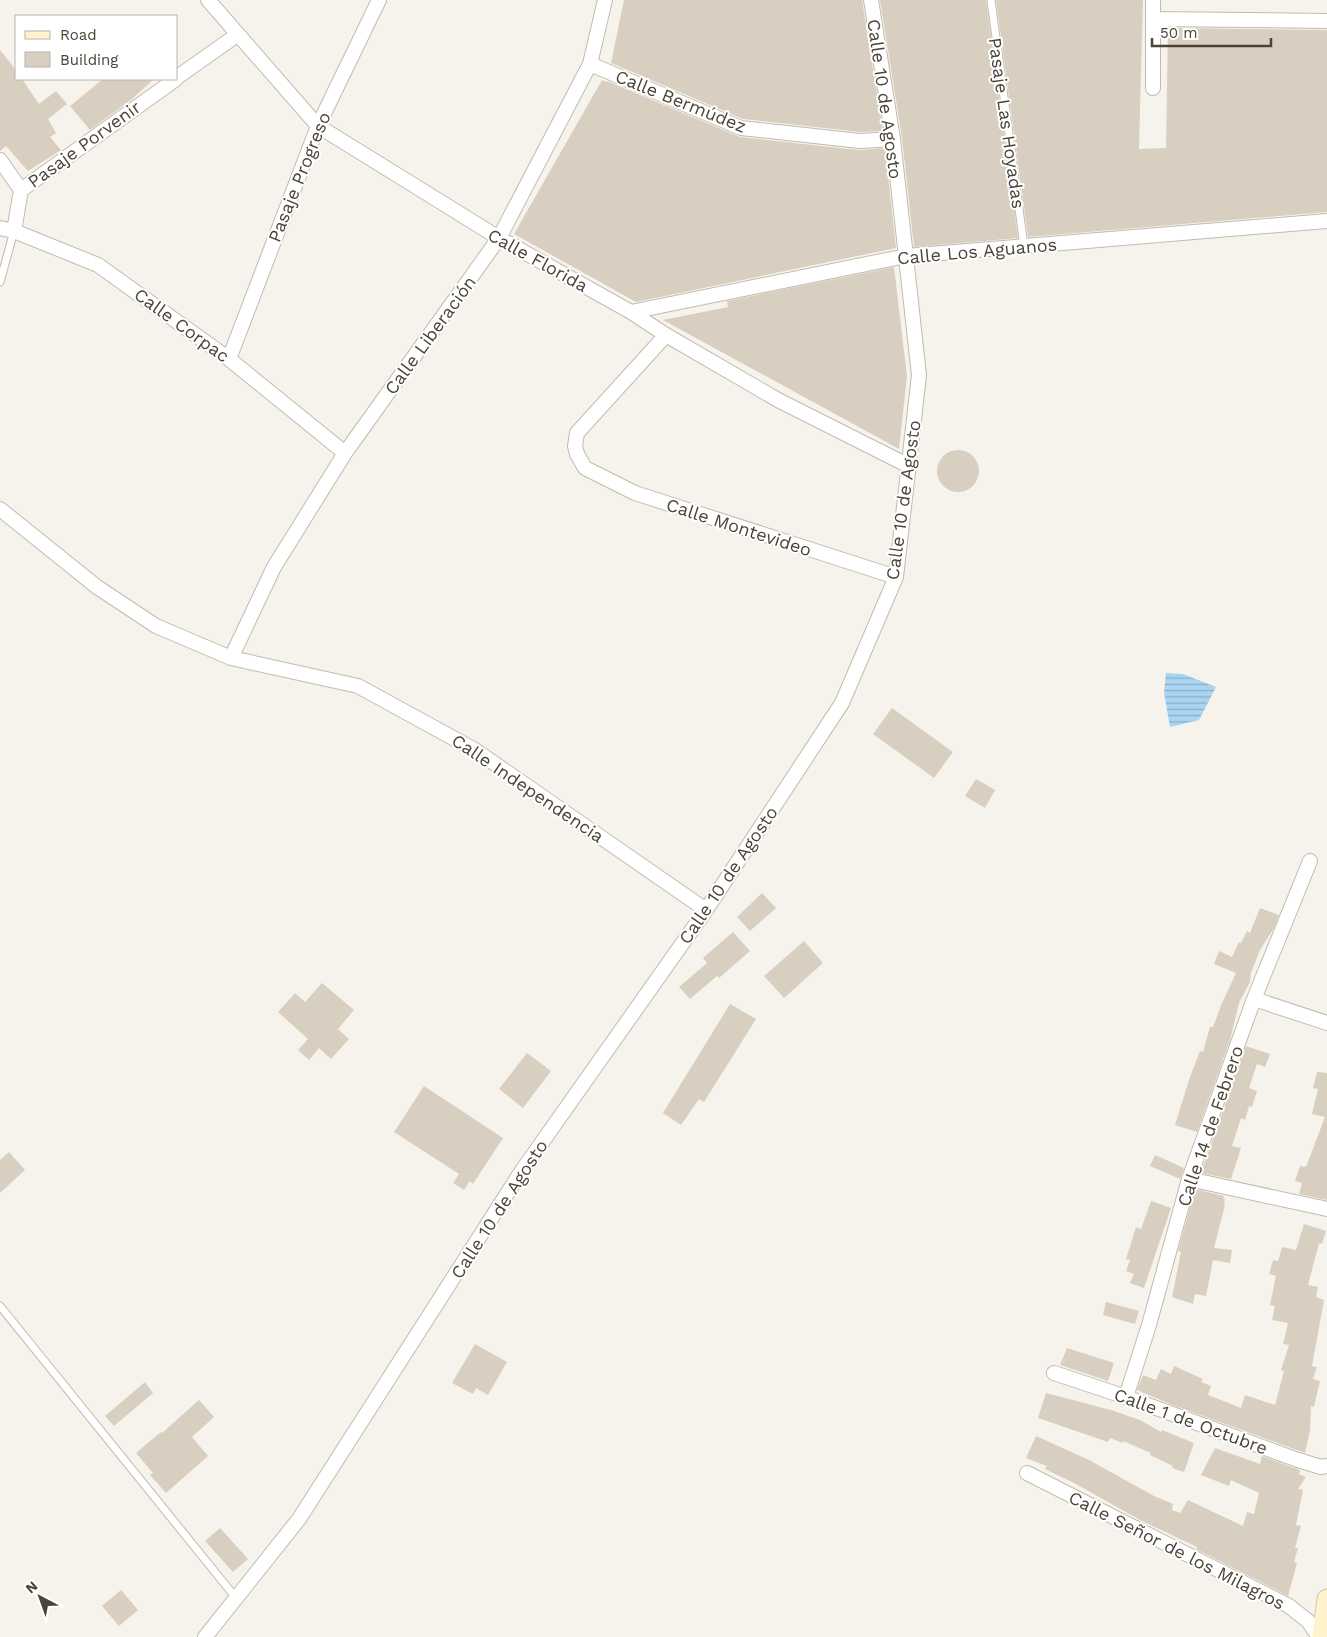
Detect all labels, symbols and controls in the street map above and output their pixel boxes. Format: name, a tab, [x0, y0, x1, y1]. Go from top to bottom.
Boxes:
legend	[15, 15, 178, 80]
scale bar	[1152, 15, 1271, 47]
street label: Calle 10 de Agosto	[863, 18, 907, 180]
text: 50 m	[1160, 24, 1197, 42]
text: Road	[60, 26, 97, 44]
street label: Pasaje Las Hoyadas	[985, 36, 1029, 210]
text: Building	[60, 51, 118, 69]
street label: Calle Bermúdez	[613, 65, 749, 137]
street label: Pasaje Porvenir	[24, 96, 144, 192]
street label: Pasaje Progreso	[263, 109, 335, 245]
street label: Calle Florida	[484, 224, 592, 296]
street label: Calle Los Aguanos	[896, 234, 1058, 268]
street label: Calle Liberación	[380, 272, 480, 398]
street label: Calle Corpac	[130, 284, 234, 366]
street label: Calle 10 de Agosto	[881, 419, 925, 581]
street label: Calle Montevideo	[664, 494, 814, 560]
street label: Calle Independencia	[448, 729, 608, 847]
street label: Calle 10 de Agosto	[674, 802, 782, 948]
street label: Calle 14 de Febrero	[1173, 1043, 1247, 1209]
street label: Calle 10 de Agosto	[446, 1136, 552, 1282]
street label: Calle 1 de Octubre	[1111, 1383, 1271, 1459]
street label: Calle Señor de los Milagros	[1066, 1486, 1288, 1614]
north arrow	[15, 1572, 65, 1622]
text: N	[22, 1578, 41, 1597]

